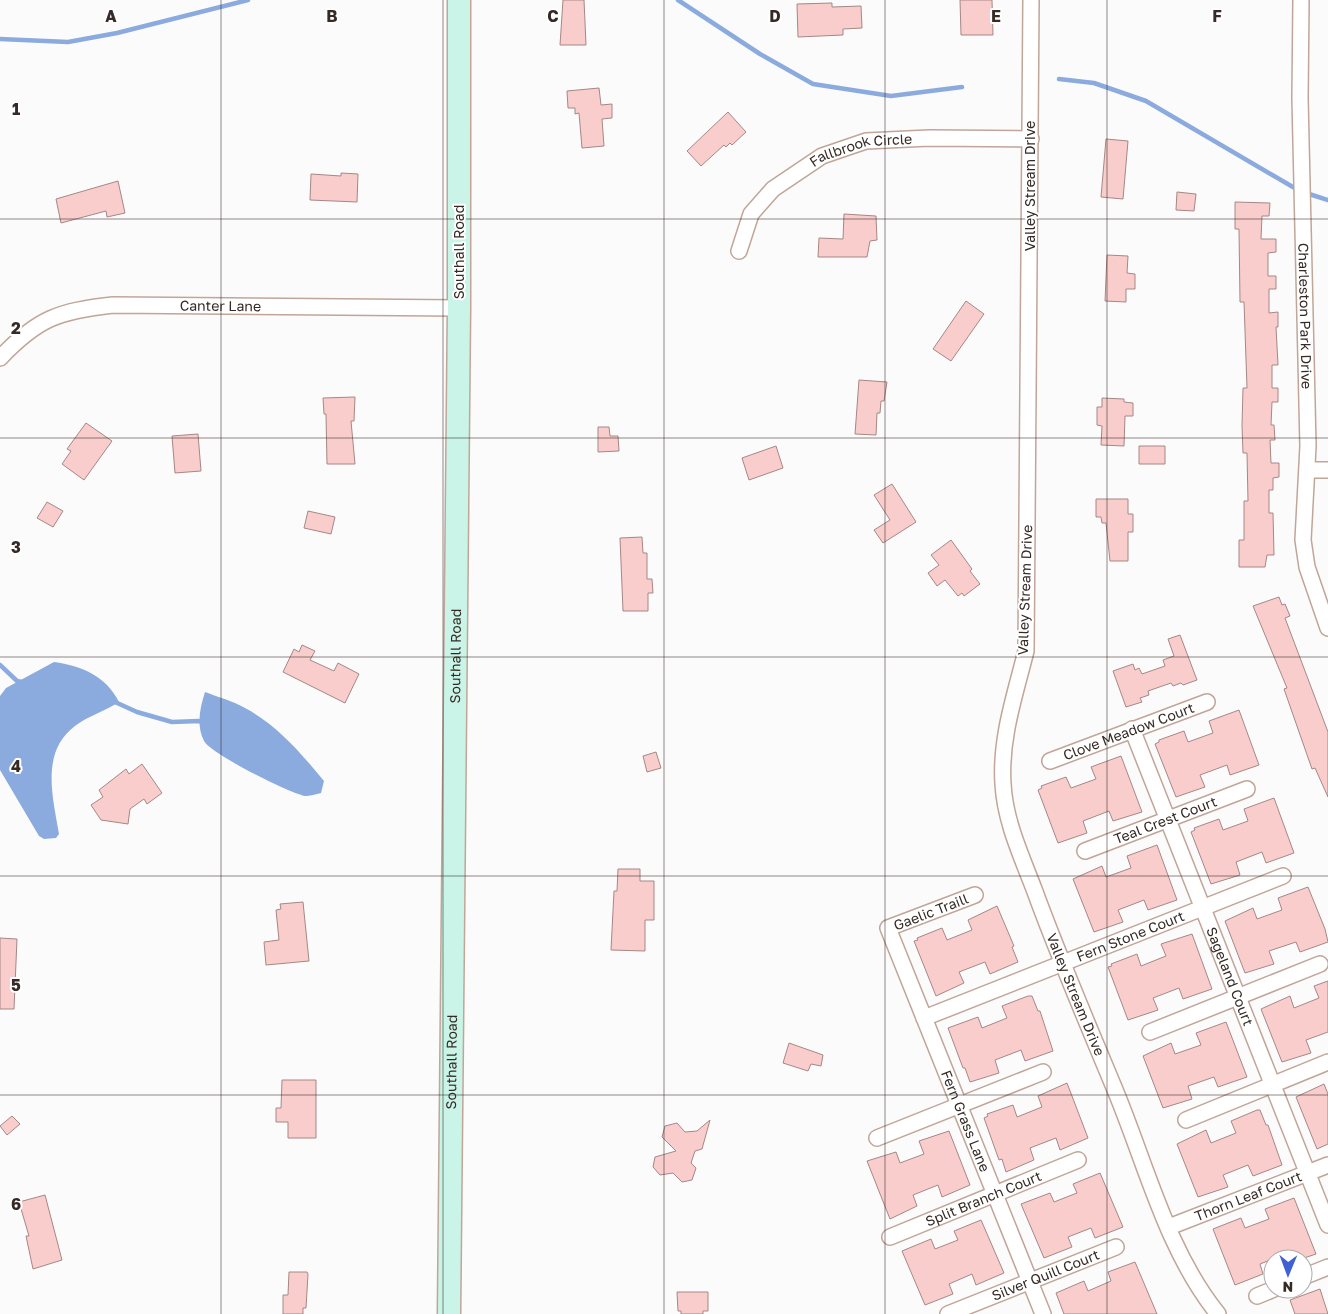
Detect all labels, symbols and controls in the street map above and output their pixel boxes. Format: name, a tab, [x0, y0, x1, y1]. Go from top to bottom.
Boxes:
text: A	[105, 6, 117, 26]
text: B	[326, 6, 338, 26]
text: C	[547, 6, 559, 26]
text: D	[769, 6, 781, 26]
text: E	[991, 6, 1001, 26]
text: F	[1212, 6, 1222, 26]
text: 1	[12, 99, 20, 119]
street label: Valley Stream Drive	[1021, 121, 1038, 251]
street label: Fallbrook Circle	[806, 130, 913, 170]
street label: Southall Road	[450, 205, 467, 299]
street label: Charleston Park Drive	[1295, 243, 1316, 389]
street label: Canter Lane	[180, 297, 261, 314]
text: 2	[11, 318, 21, 338]
street label: Valley Stream Drive	[1014, 524, 1035, 656]
text: 3	[11, 537, 21, 557]
street label: Southall Road	[446, 609, 464, 704]
street label: Clove Meadow Court	[1061, 699, 1196, 763]
text: 4	[11, 756, 21, 776]
street label: Teal Crest Court	[1111, 792, 1219, 847]
street label: Gaelic Traill	[891, 890, 971, 934]
street label: Fern Stone Court	[1074, 907, 1187, 965]
street label: Sageland Court	[1203, 924, 1257, 1028]
street label: Valley Stream Drive	[1043, 931, 1109, 1058]
text: 5	[11, 975, 21, 995]
street label: Southall Road	[442, 1015, 460, 1110]
street label: Fern Grass Lane	[938, 1067, 994, 1174]
street label: Split Branch Court	[923, 1167, 1044, 1230]
street label: Thorn Leaf Court	[1192, 1167, 1304, 1224]
text: 6	[11, 1194, 21, 1214]
street label: Silver Quill Court	[989, 1246, 1102, 1304]
north arrow	[1263, 1249, 1313, 1299]
text: N	[1282, 1279, 1293, 1296]

